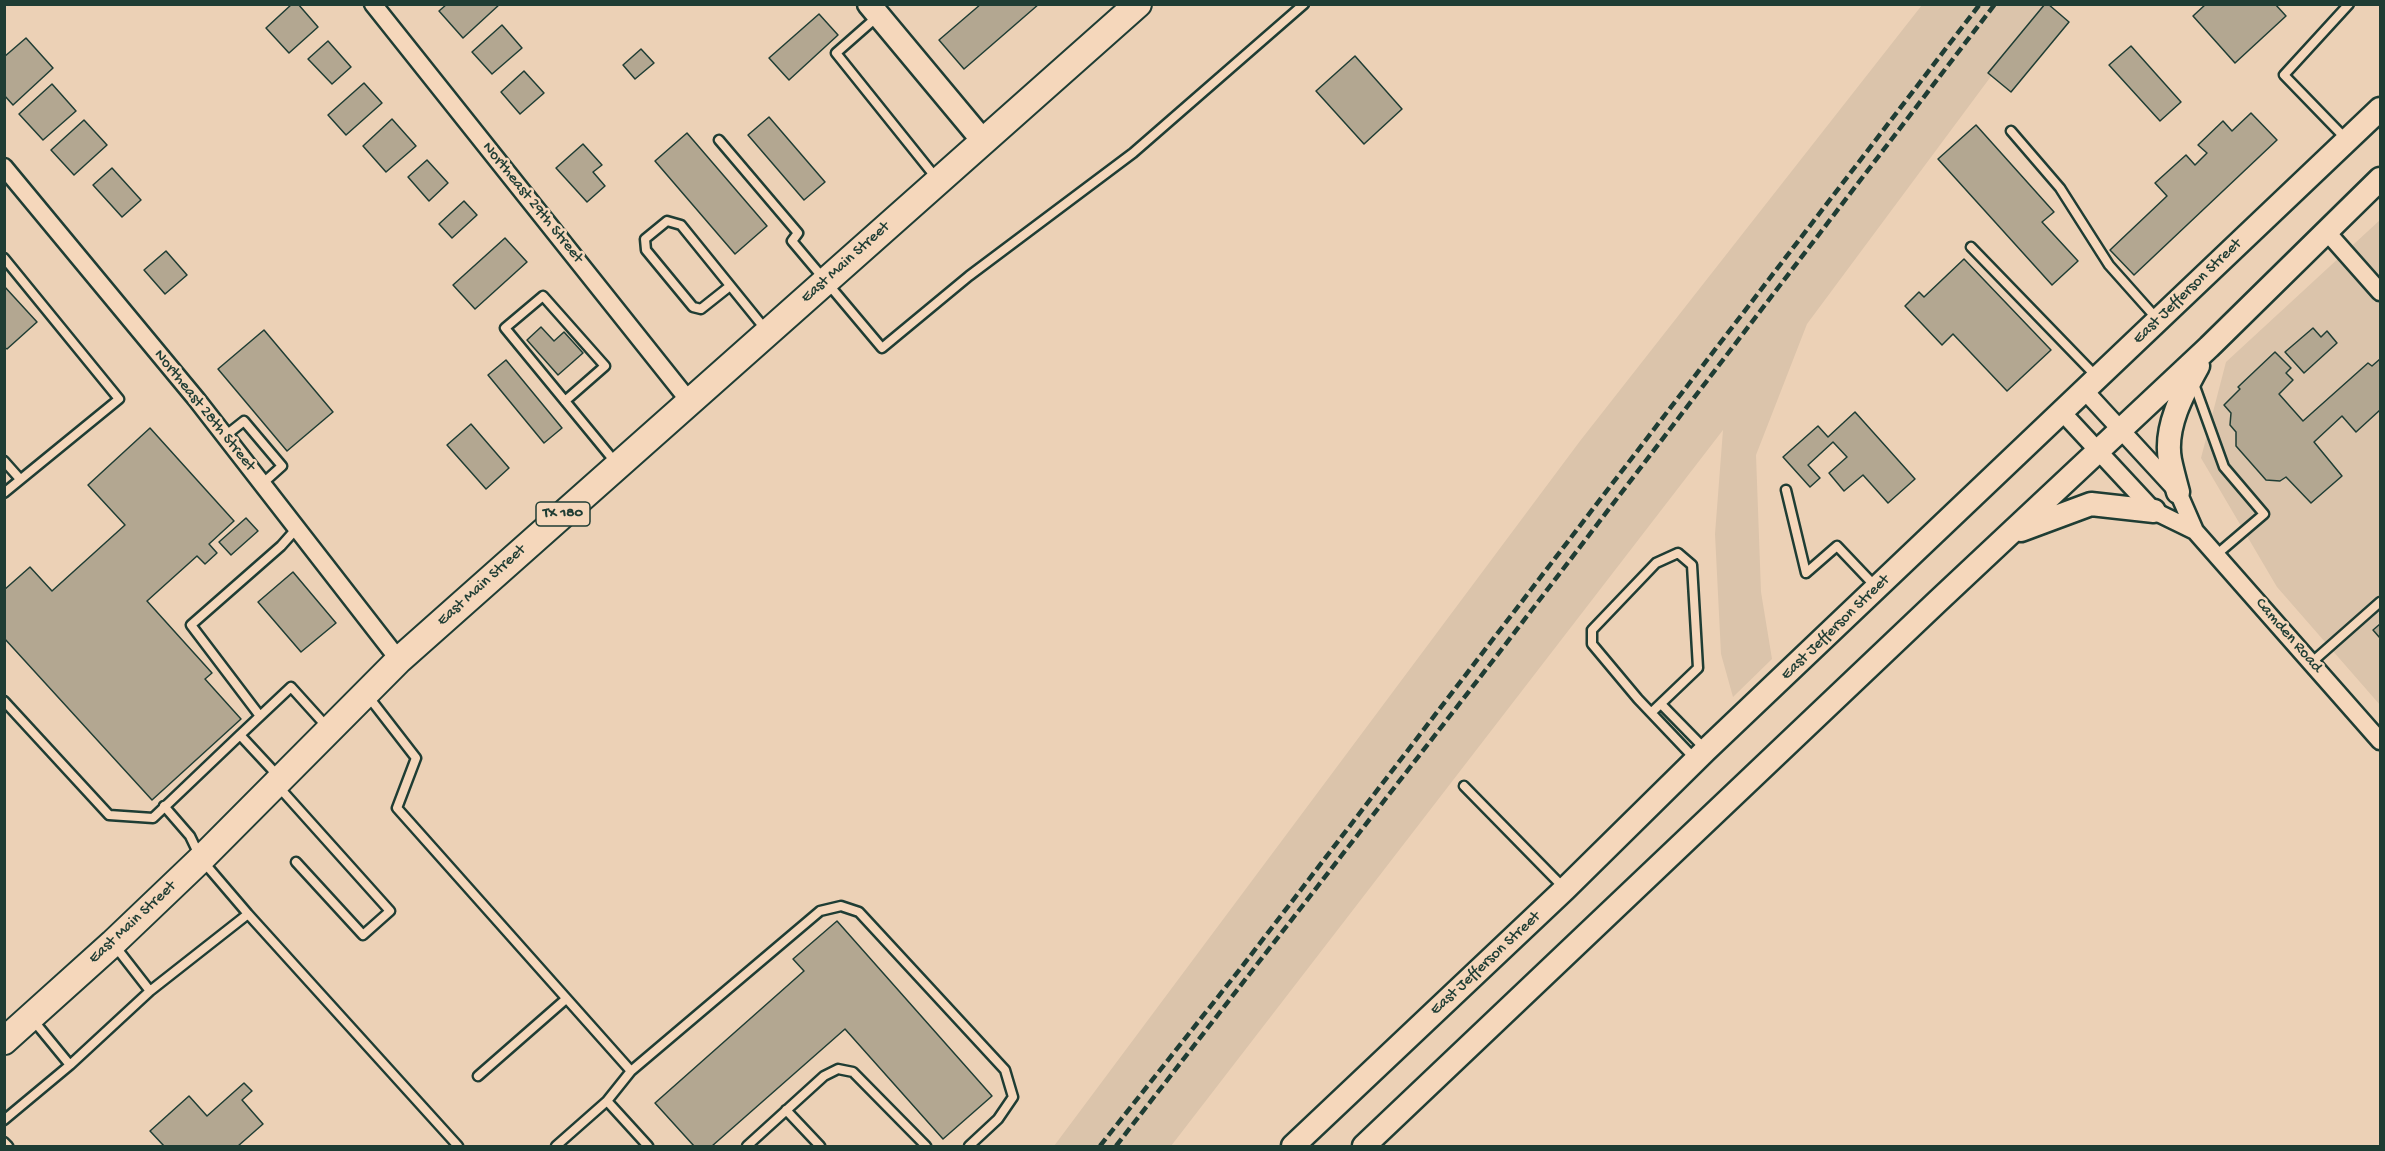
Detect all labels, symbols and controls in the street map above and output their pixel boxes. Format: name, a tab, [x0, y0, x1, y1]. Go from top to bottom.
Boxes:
street label: Northeast 29th Street	[477, 139, 587, 267]
street label: East Main Street	[798, 218, 894, 308]
street label: East Jefferson Street	[2130, 235, 2246, 349]
street label: Northeast 28th Street	[149, 346, 259, 476]
road number: TX 180	[536, 502, 590, 526]
street label: East Main Street	[434, 541, 530, 631]
street label: East Jefferson Street	[1778, 571, 1894, 685]
street label: Camden Road	[2250, 595, 2326, 677]
street label: East Main Street	[85, 878, 181, 968]
street label: East Jefferson Street	[1427, 908, 1545, 1020]

